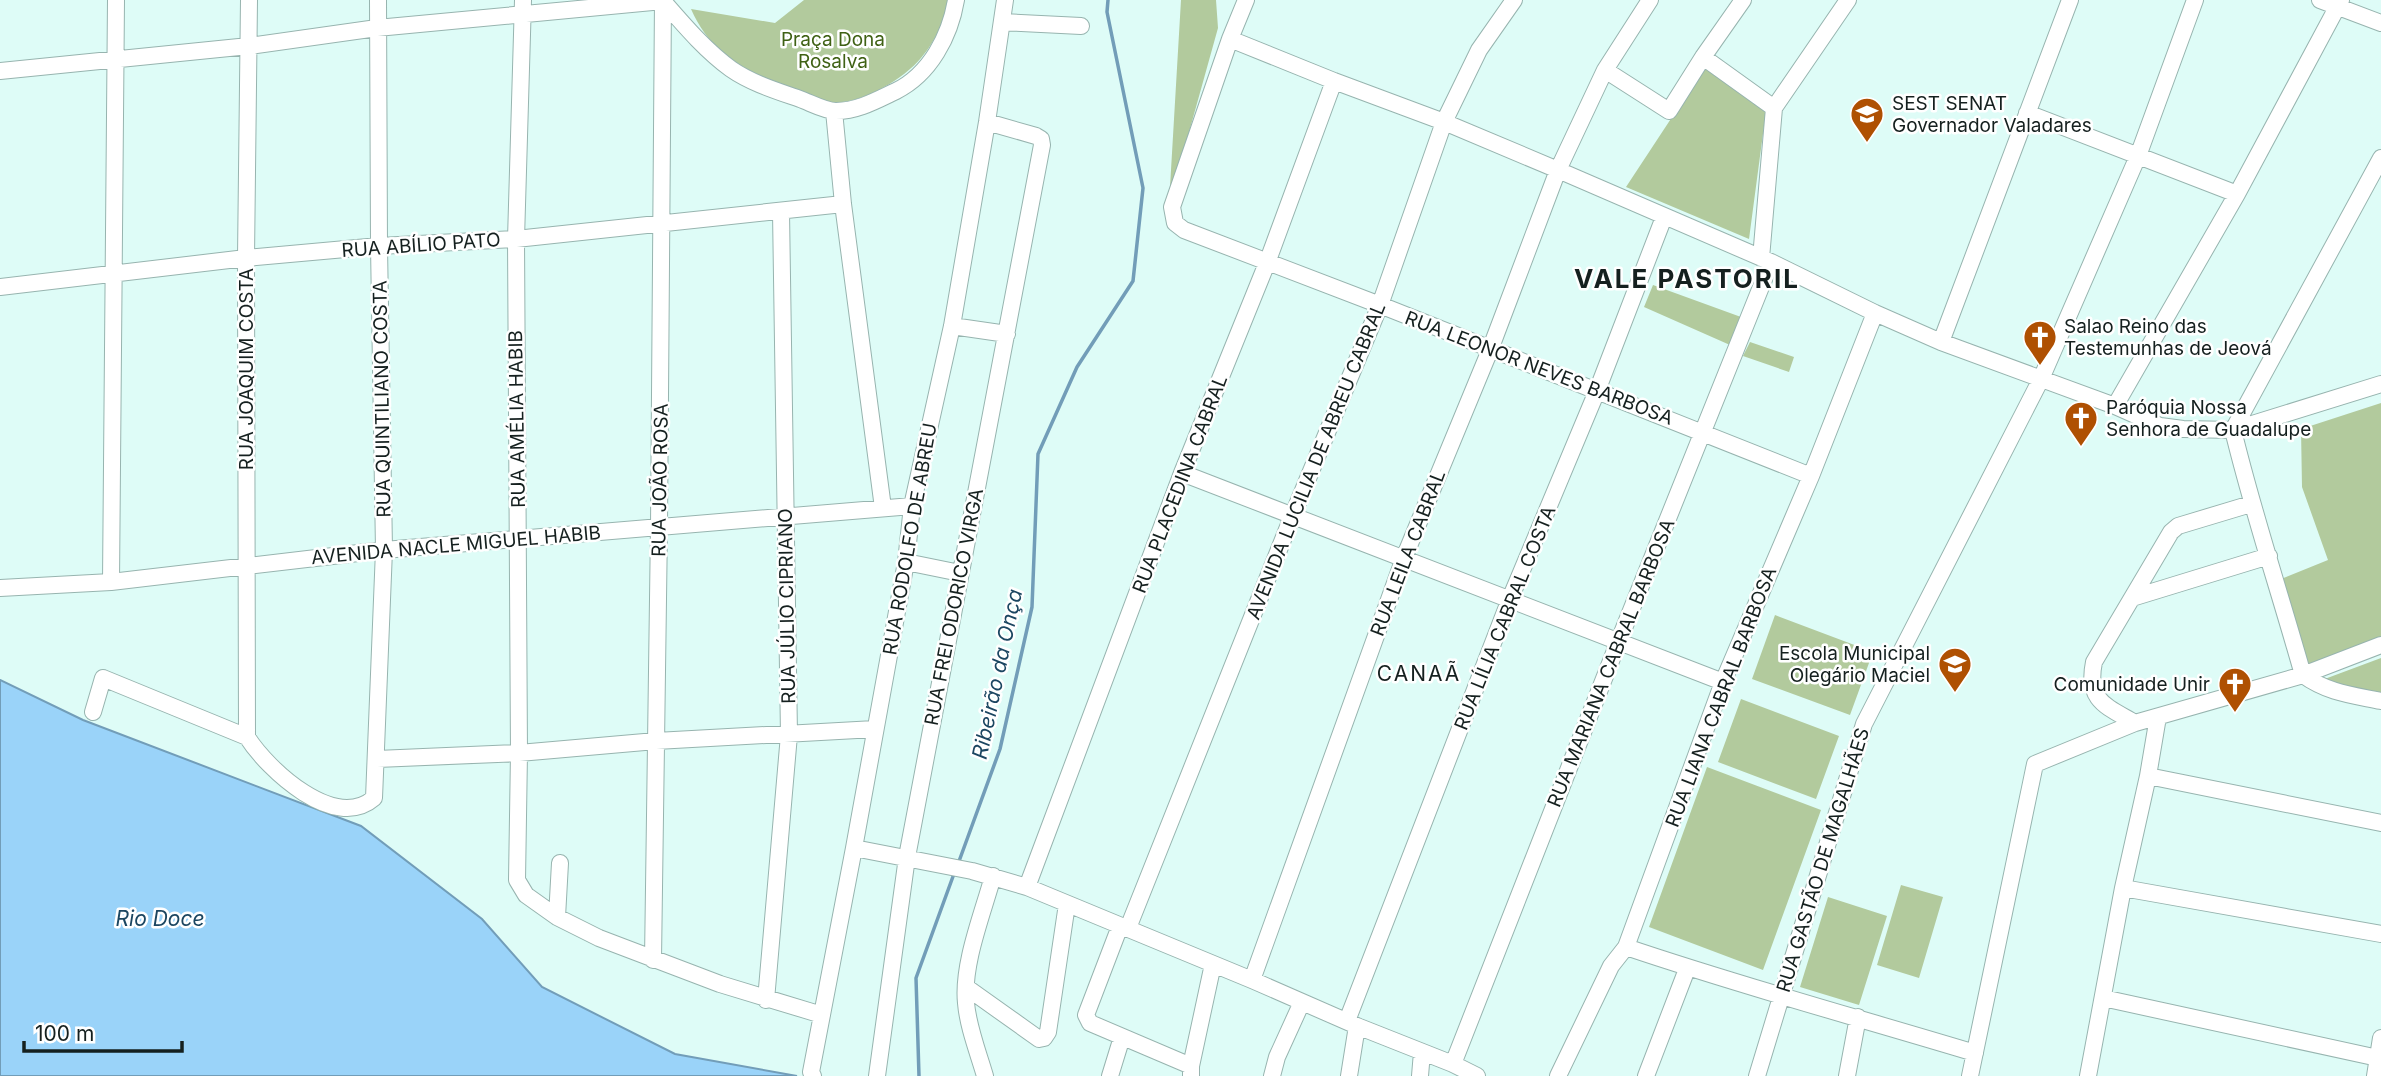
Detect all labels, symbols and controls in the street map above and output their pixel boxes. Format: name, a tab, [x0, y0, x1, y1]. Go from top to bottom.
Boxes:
park label: Praça Dona Rosalva	[781, 28, 885, 73]
place label: SEST SENAT Governador Valadares	[1892, 92, 2092, 137]
school or university icon: SEST SENAT Governador Valadares	[1848, 95, 1886, 144]
street label: RUA ABÍLIO PATO	[341, 227, 501, 262]
district label: VALE PASTORIL	[1574, 263, 1800, 294]
street label: RUA JOAQUIM COSTA	[235, 268, 258, 470]
street label: RUA QUINTILIANO COSTA	[368, 280, 396, 518]
street label: AVENIDA LUCILIA DE ABREU CABRAL	[1242, 299, 1390, 623]
street label: RUA LEONOR NEVES BARBOSA	[1402, 306, 1676, 430]
place label: Salao Reino das Testemunhas de Jeová	[2064, 315, 2272, 360]
church icon: Salao Reino das Testemunhas de Jeová	[2021, 318, 2059, 367]
street label: RUA AMÉLIA HABIB	[503, 330, 530, 508]
street label: RUA PLACEDINA CABRAL	[1128, 372, 1232, 596]
place label: Paróquia Nossa Senhora de Guadalupe	[2106, 396, 2311, 441]
church icon: Paróquia Nossa Senhora de Guadalupe	[2062, 399, 2100, 448]
street label: RUA JOÃO ROSA	[647, 403, 673, 557]
street label: RUA RODOLFO DE ABREU	[878, 421, 942, 657]
street label: RUA LEILA CABRAL	[1366, 467, 1450, 639]
street label: RUA FREI ODORICO VIRGA	[920, 487, 988, 727]
street label: RUA LÍLIA CABRAL COSTA	[1449, 502, 1561, 733]
street label: RUA JÚLIO CIPRIANO	[773, 508, 800, 704]
street label: RUA MARIANA CABRAL BARBOSA	[1543, 516, 1679, 810]
street label: AVENIDA NACLE MIGUEL HABIB	[310, 521, 602, 569]
street label: RUA LIANA CABRAL BARBOSA	[1661, 564, 1781, 830]
water label: Ribeirão da Onça	[967, 587, 1027, 761]
place label: Escola Municipal Olegário Maciel	[1779, 642, 1930, 687]
school or university icon: Escola Municipal Olegário Maciel	[1936, 645, 1974, 694]
district label: CANAÃ	[1377, 660, 1461, 686]
church icon: Comunidade Unir	[2216, 665, 2254, 714]
place label: Comunidade Unir	[2054, 673, 2210, 696]
street label: RUA GASTÃO DE MAGALHÃES	[1772, 725, 1874, 995]
water label: Rio Doce	[116, 906, 204, 931]
scale bar	[24, 1010, 182, 1054]
text: 100 m	[35, 1021, 94, 1046]

